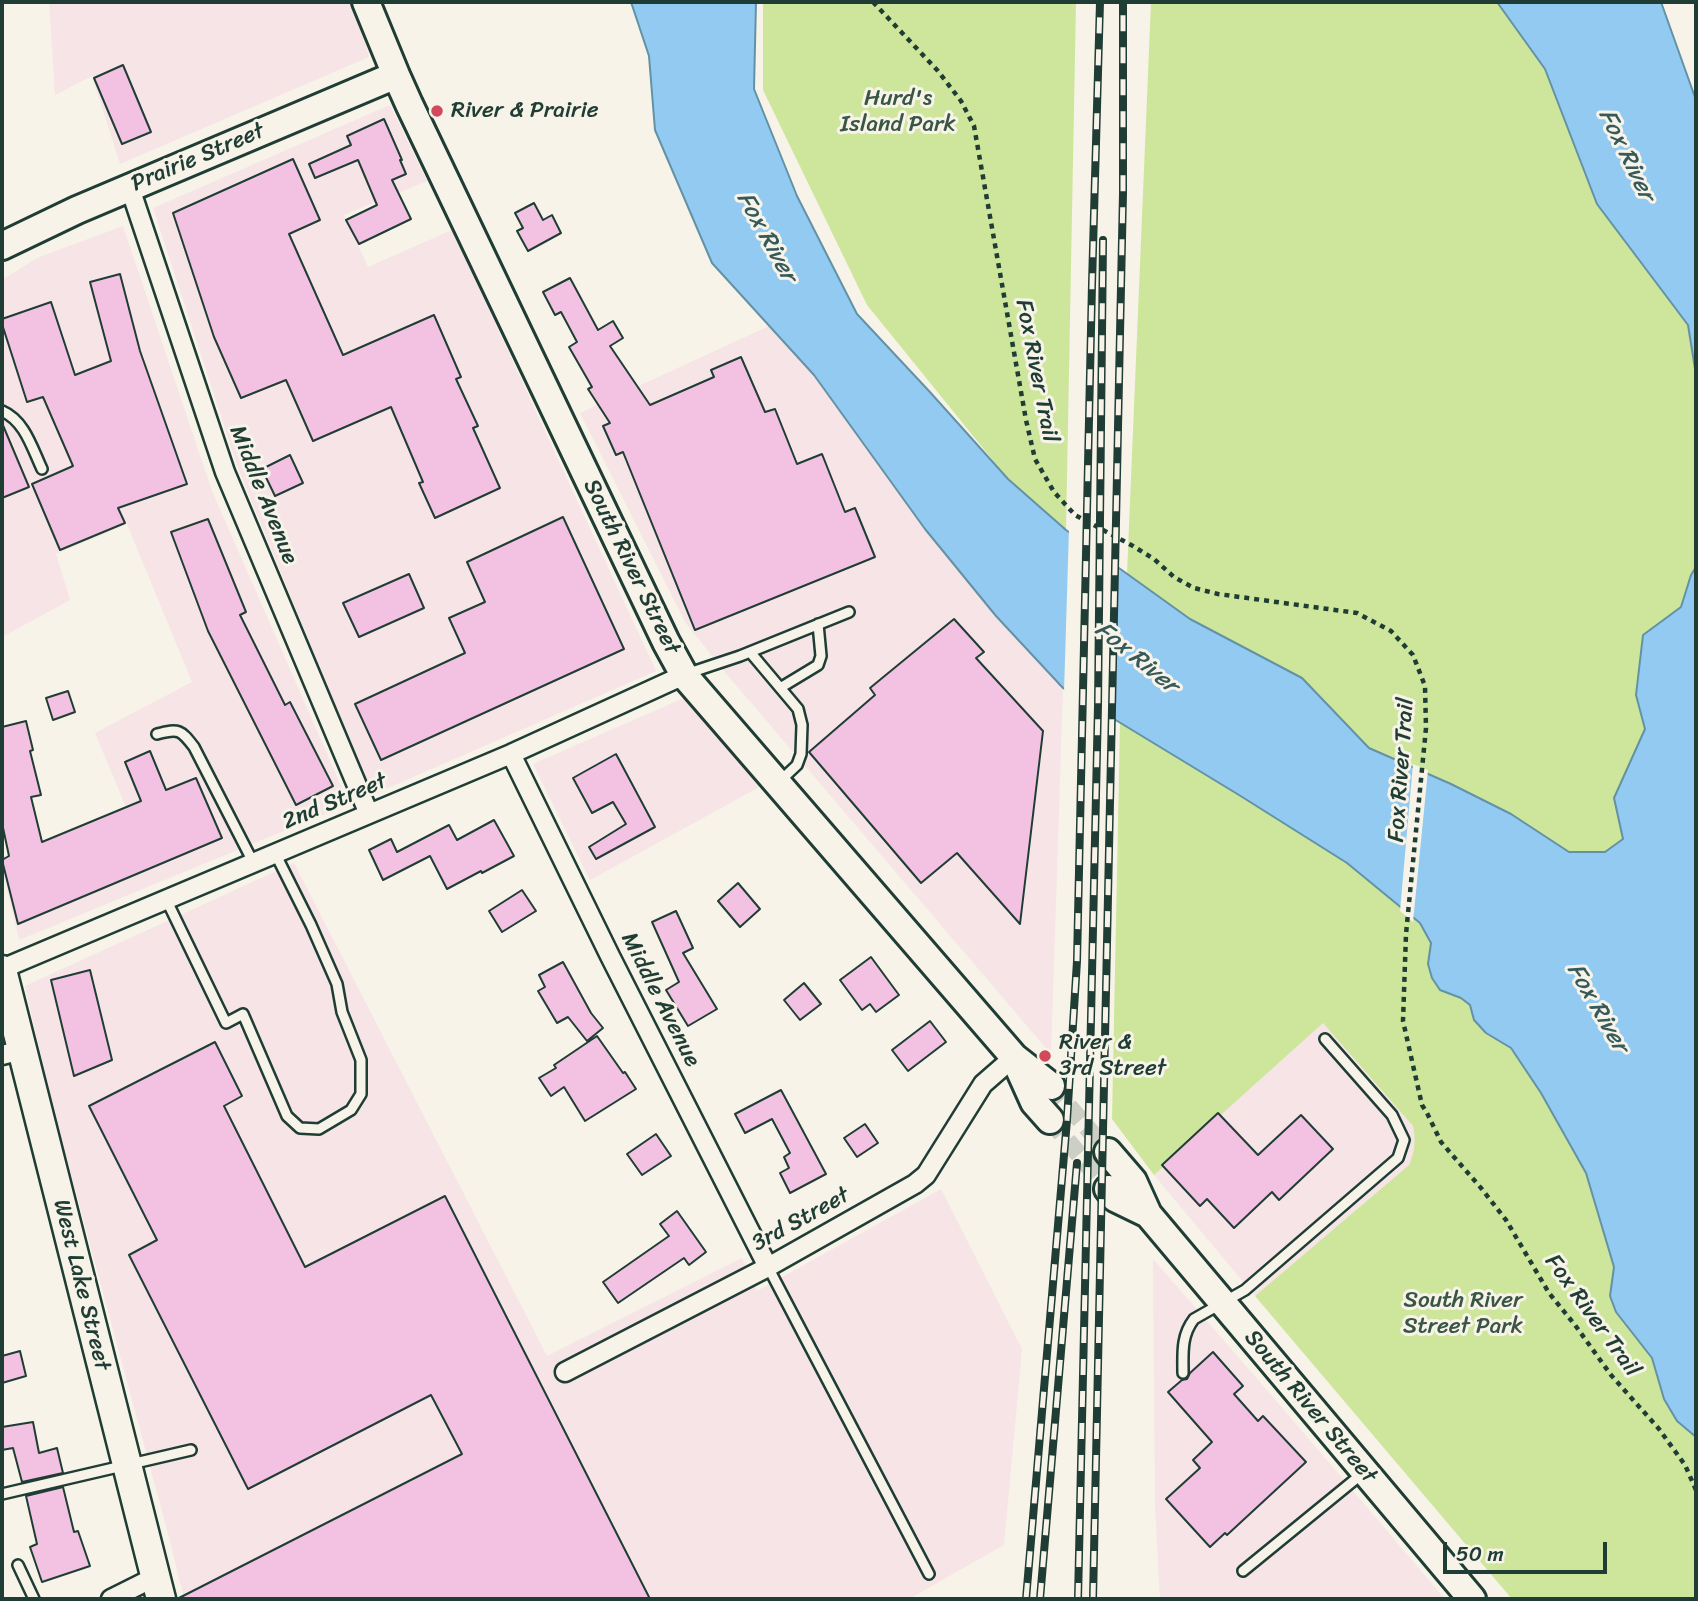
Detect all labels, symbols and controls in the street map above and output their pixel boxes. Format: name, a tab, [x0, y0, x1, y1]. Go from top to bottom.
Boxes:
park label: Hurd's Island Park	[840, 85, 956, 139]
place label: River & Prairie	[451, 97, 599, 125]
marker: River & Prairie	[429, 103, 445, 119]
water label: Fox River	[1592, 105, 1660, 205]
street label: Prairie Street	[127, 118, 269, 198]
water label: Fox River	[730, 187, 802, 287]
street label: Fox River Trail	[1009, 297, 1063, 445]
street label: Middle Avenue	[223, 422, 303, 568]
street label: South River Street	[577, 475, 685, 659]
water label: Fox River	[1089, 616, 1183, 700]
street label: Fox River Trail	[1383, 697, 1421, 843]
street label: 2nd Street	[279, 768, 391, 836]
street label: Middle Avenue	[614, 928, 706, 1072]
water label: Fox River	[1560, 958, 1634, 1058]
place label: River & 3rd Street	[1059, 1029, 1166, 1083]
marker: River & 3rd Street	[1037, 1048, 1053, 1064]
street label: 3rd Street	[748, 1182, 854, 1258]
street label: West Lake Street	[46, 1197, 116, 1373]
street label: Fox River Trail	[1538, 1249, 1646, 1383]
park label: South River Street Park	[1403, 1287, 1523, 1341]
street label: South River Street	[1238, 1325, 1382, 1489]
scale bar	[1446, 1528, 1610, 1572]
text: 50 m	[1456, 1535, 1504, 1573]

